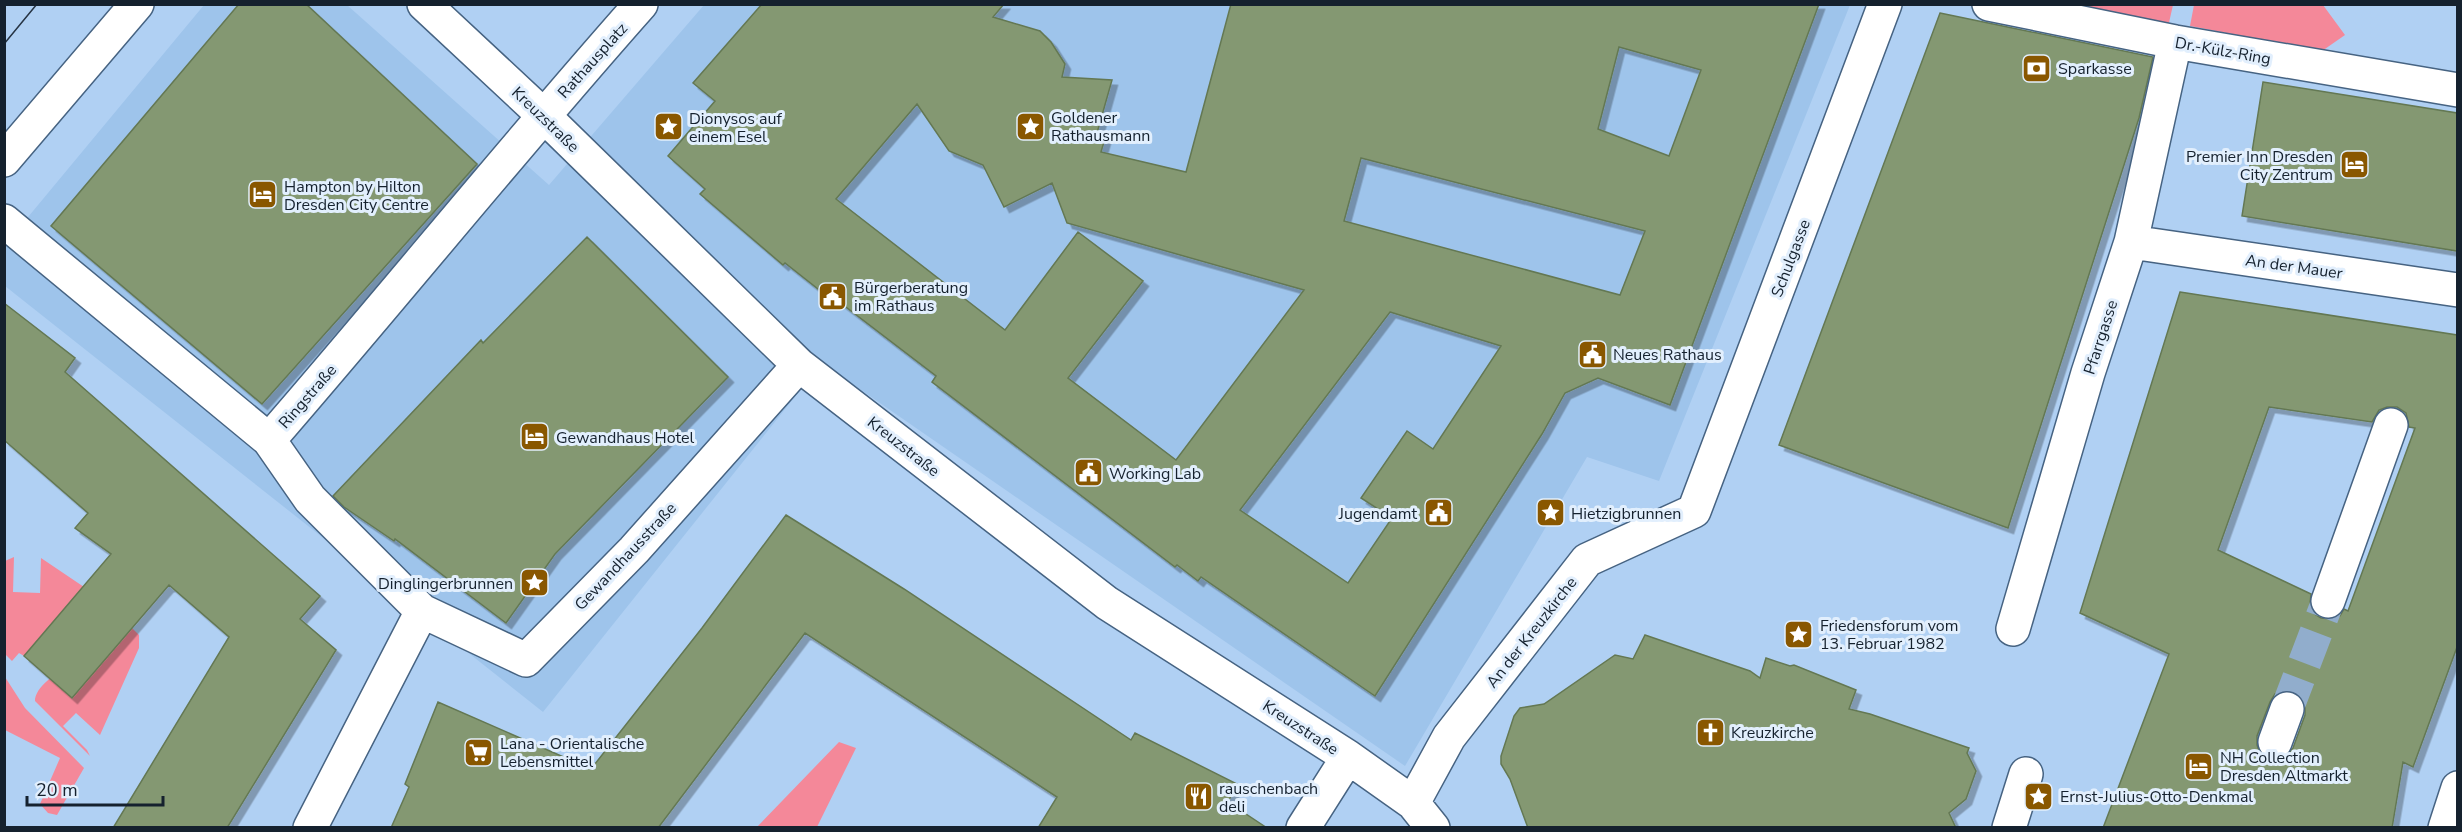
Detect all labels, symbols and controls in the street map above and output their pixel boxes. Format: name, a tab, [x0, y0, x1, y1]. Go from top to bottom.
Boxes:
street label: Rathausplatz	[553, 18, 633, 103]
street label: Dr.-Külz-Ring	[2173, 32, 2273, 70]
bank icon: Sparkasse	[2021, 52, 2053, 84]
place label: Sparkasse	[2058, 58, 2132, 80]
street label: Kreuzstraße	[507, 82, 584, 158]
place label: Goldener Rathausmann	[1051, 107, 1150, 147]
place label: Dionysos auf einem Esel	[689, 108, 782, 148]
place icon: Goldener Rathausmann	[1014, 110, 1046, 142]
place icon: Dionysos auf einem Esel	[652, 111, 684, 143]
place label: Premier Inn Dresden City Zentrum	[2186, 146, 2333, 186]
hotel icon: Premier Inn Dresden City Zentrum	[2338, 149, 2370, 181]
place label: Hampton by Hilton Dresden City Centre	[284, 176, 429, 216]
hotel icon: Hampton by Hilton Dresden City Centre	[247, 179, 279, 211]
street label: Schulgasse	[1766, 216, 1816, 300]
street label: An der Mauer	[2244, 249, 2344, 285]
place label: Bürgerberatung im Rathaus	[854, 277, 968, 317]
public building icon: Bürgerberatung im Rathaus	[817, 280, 849, 312]
street label: Pfarrgasse	[2079, 297, 2123, 377]
public building icon: Neues Rathaus	[1576, 338, 1608, 370]
place label: Neues Rathaus	[1613, 344, 1722, 366]
street label: Ringstraße	[274, 360, 342, 434]
street label: Kreuzstraße	[863, 412, 944, 482]
hotel icon: Gewandhaus Hotel	[519, 421, 551, 453]
place label: Gewandhaus Hotel	[556, 427, 695, 449]
public building icon: Working Lab	[1072, 457, 1104, 489]
place label: Working Lab	[1109, 463, 1201, 485]
public building icon: Jugendamt	[1422, 497, 1454, 529]
place icon: Hietzigbrunnen	[1534, 497, 1566, 529]
street label: Gewandhausstraße	[570, 498, 682, 615]
place label: Jugendamt	[1338, 503, 1417, 525]
place label: Hietzigbrunnen	[1571, 503, 1681, 525]
place icon: Dinglingerbrunnen	[518, 567, 550, 599]
street label: An der Kreuzkirche	[1481, 572, 1582, 693]
place label: Dinglingerbrunnen	[378, 573, 513, 595]
place label: Friedensforum vom 13. Februar 1982	[1820, 615, 1958, 655]
place icon: Friedensforum vom 13. Februar 1982	[1783, 618, 1815, 650]
street label: Kreuzstraße	[1258, 695, 1343, 761]
church icon: Kreuzkirche	[1694, 716, 1726, 748]
place label: Kreuzkirche	[1731, 722, 1814, 744]
place label: Lana - Orientalische Lebensmittel	[500, 733, 644, 773]
supermarket icon: Lana - Orientalische Lebensmittel	[463, 736, 495, 768]
place label: NH Collection Dresden Altmarkt	[2220, 747, 2348, 787]
hotel icon: NH Collection Dresden Altmarkt	[2183, 750, 2215, 782]
scale bar	[27, 769, 164, 807]
text: 20 m	[36, 778, 78, 802]
place label: rauschenbach deli	[1219, 778, 1318, 818]
place icon: Ernst-Julius-Otto-Denkmal	[2023, 780, 2055, 812]
restaurant icon: rauschenbach deli	[1182, 781, 1214, 813]
place label: Ernst-Julius-Otto-Denkmal	[2060, 786, 2253, 808]

